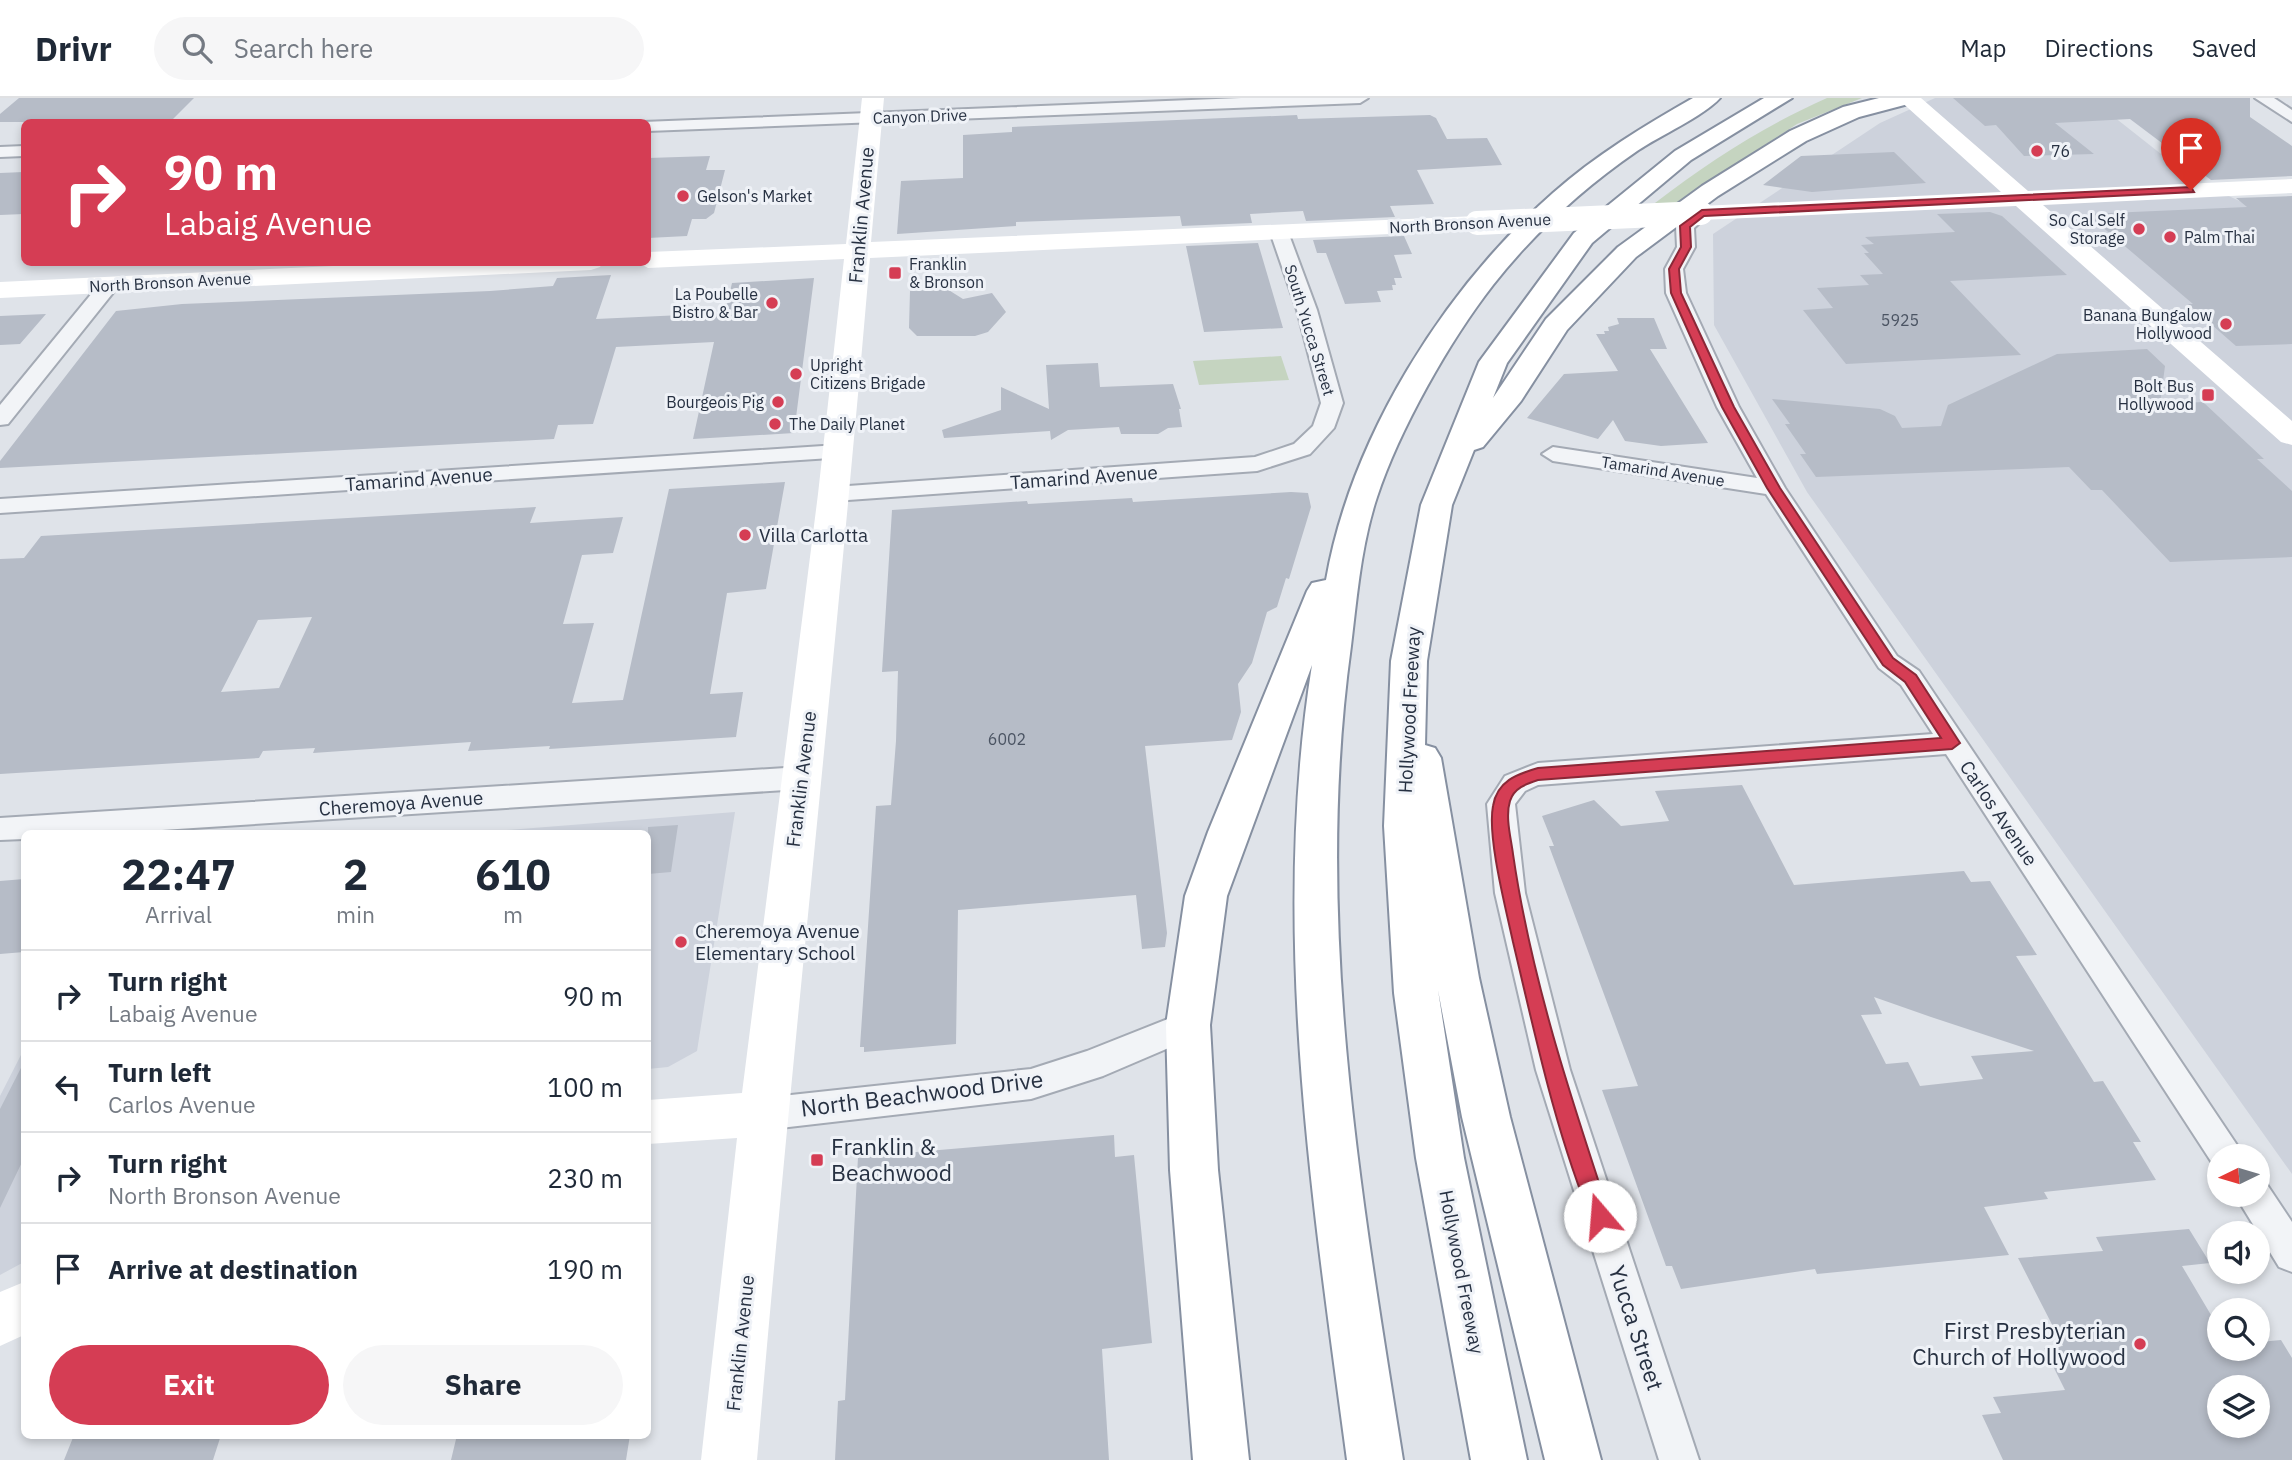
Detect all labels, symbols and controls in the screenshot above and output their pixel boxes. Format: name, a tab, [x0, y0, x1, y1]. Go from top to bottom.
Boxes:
search box	[154, 17, 644, 80]
text: Drivr	[35, 27, 112, 70]
icon: search	[178, 29, 216, 67]
text: Search here	[234, 31, 373, 65]
text: Map	[1960, 32, 2006, 64]
text: Directions	[2044, 32, 2154, 64]
text: Saved	[2192, 32, 2257, 64]
street label: Canyon Drive	[873, 104, 968, 128]
pin	[2161, 118, 2221, 190]
icon: arrive	[2172, 129, 2210, 167]
text: 90 m	[164, 140, 278, 203]
place label: 76	[2051, 141, 2070, 161]
marker: 76	[2029, 143, 2045, 159]
street label: Franklin Avenue	[843, 146, 879, 284]
icon: right	[49, 147, 140, 238]
place label: Gelson's Market	[697, 186, 812, 206]
marker: Gelson's Market	[675, 188, 691, 204]
text: Labaig Avenue	[164, 202, 372, 244]
street label: North Bronson Avenue	[1389, 209, 1552, 237]
place label: So Cal Self Storage	[2049, 210, 2125, 248]
marker: So Cal Self Storage	[2131, 221, 2147, 237]
place label: Palm Thai	[2184, 227, 2255, 247]
marker: Palm Thai	[2162, 229, 2178, 245]
place label: Franklin & Bronson	[909, 254, 984, 292]
street label: South Yucca Street	[1281, 262, 1339, 398]
marker: Franklin & Bronson	[887, 265, 903, 281]
street label: North Bronson Avenue	[89, 268, 252, 296]
place label: La Poubelle Bistro & Bar	[672, 284, 758, 322]
marker: La Poubelle Bistro & Bar	[764, 295, 780, 311]
place label: Banana Bungalow Hollywood	[2083, 305, 2212, 343]
house number: 5925	[1881, 310, 1919, 330]
marker: Banana Bungalow Hollywood	[2218, 316, 2234, 332]
place label: Upright Citizens Brigade	[810, 355, 926, 393]
marker: Upright Citizens Brigade	[788, 366, 804, 382]
place label: Bolt Bus Hollywood	[2118, 376, 2194, 414]
marker: Bolt Bus Hollywood	[2200, 387, 2216, 403]
place label: Bourgeois Pig	[666, 392, 765, 412]
marker: Bourgeois Pig	[770, 394, 786, 410]
place label: The Daily Planet	[789, 414, 905, 434]
marker: The Daily Planet	[767, 416, 783, 432]
street label: Tamarind Avenue	[1600, 451, 1726, 491]
street label: Tamarind Avenue	[1009, 460, 1159, 494]
street label: Tamarind Avenue	[344, 462, 494, 496]
place label: Villa Carlotta	[759, 523, 868, 547]
marker: Villa Carlotta	[737, 527, 753, 543]
street label: Hollywood Freeway	[1393, 626, 1425, 794]
street label: Franklin Avenue	[781, 710, 821, 848]
house number: 6002	[988, 729, 1026, 749]
street label: Carlos Avenue	[1955, 756, 2043, 870]
street label: Cheremoya Avenue	[318, 785, 484, 821]
text: 22:47	[121, 847, 236, 902]
text: 2	[343, 847, 368, 902]
text: 610	[475, 847, 551, 902]
text: Arrival	[145, 899, 212, 929]
text: min	[336, 899, 375, 929]
text: m	[503, 899, 523, 929]
place label: Cheremoya Avenue Elementary School	[695, 919, 860, 965]
marker: Cheremoya Avenue Elementary School	[673, 934, 689, 950]
text: Turn right	[108, 964, 227, 998]
icon: right	[49, 977, 87, 1015]
text: 90 m	[563, 979, 623, 1013]
text: Labaig Avenue	[108, 998, 258, 1028]
text: Turn left	[108, 1055, 211, 1089]
street label: North Beachwood Drive	[799, 1063, 1045, 1123]
icon: left	[49, 1068, 87, 1106]
text: 100 m	[547, 1070, 623, 1104]
text: Carlos Avenue	[108, 1089, 256, 1119]
place label: Franklin & Beachwood	[831, 1131, 952, 1187]
north arrow	[2207, 1144, 2270, 1208]
map controls	[2207, 1144, 2270, 1438]
text: Turn right	[108, 1146, 227, 1180]
marker: Franklin & Beachwood	[809, 1152, 825, 1168]
icon: right	[49, 1159, 87, 1197]
text: 230 m	[547, 1161, 623, 1195]
position arrow	[1563, 1179, 1637, 1253]
text: North Bronson Avenue	[108, 1180, 341, 1210]
street label: Hollywood Freeway	[1434, 1188, 1490, 1357]
button: sound	[2207, 1221, 2270, 1284]
icon: arrive	[49, 1250, 87, 1288]
text: Arrive at destination	[108, 1252, 358, 1286]
text: 190 m	[547, 1252, 623, 1286]
street label: Yucca Street	[1603, 1261, 1671, 1394]
street label: Franklin Avenue	[721, 1274, 759, 1412]
button: search	[2207, 1298, 2270, 1361]
place label: First Presbyterian Church of Hollywood	[1912, 1315, 2126, 1371]
marker: First Presbyterian Church of Hollywood	[2132, 1336, 2148, 1352]
button: Exit	[49, 1345, 329, 1425]
button: Share	[343, 1345, 623, 1425]
button: layers	[2207, 1375, 2270, 1438]

